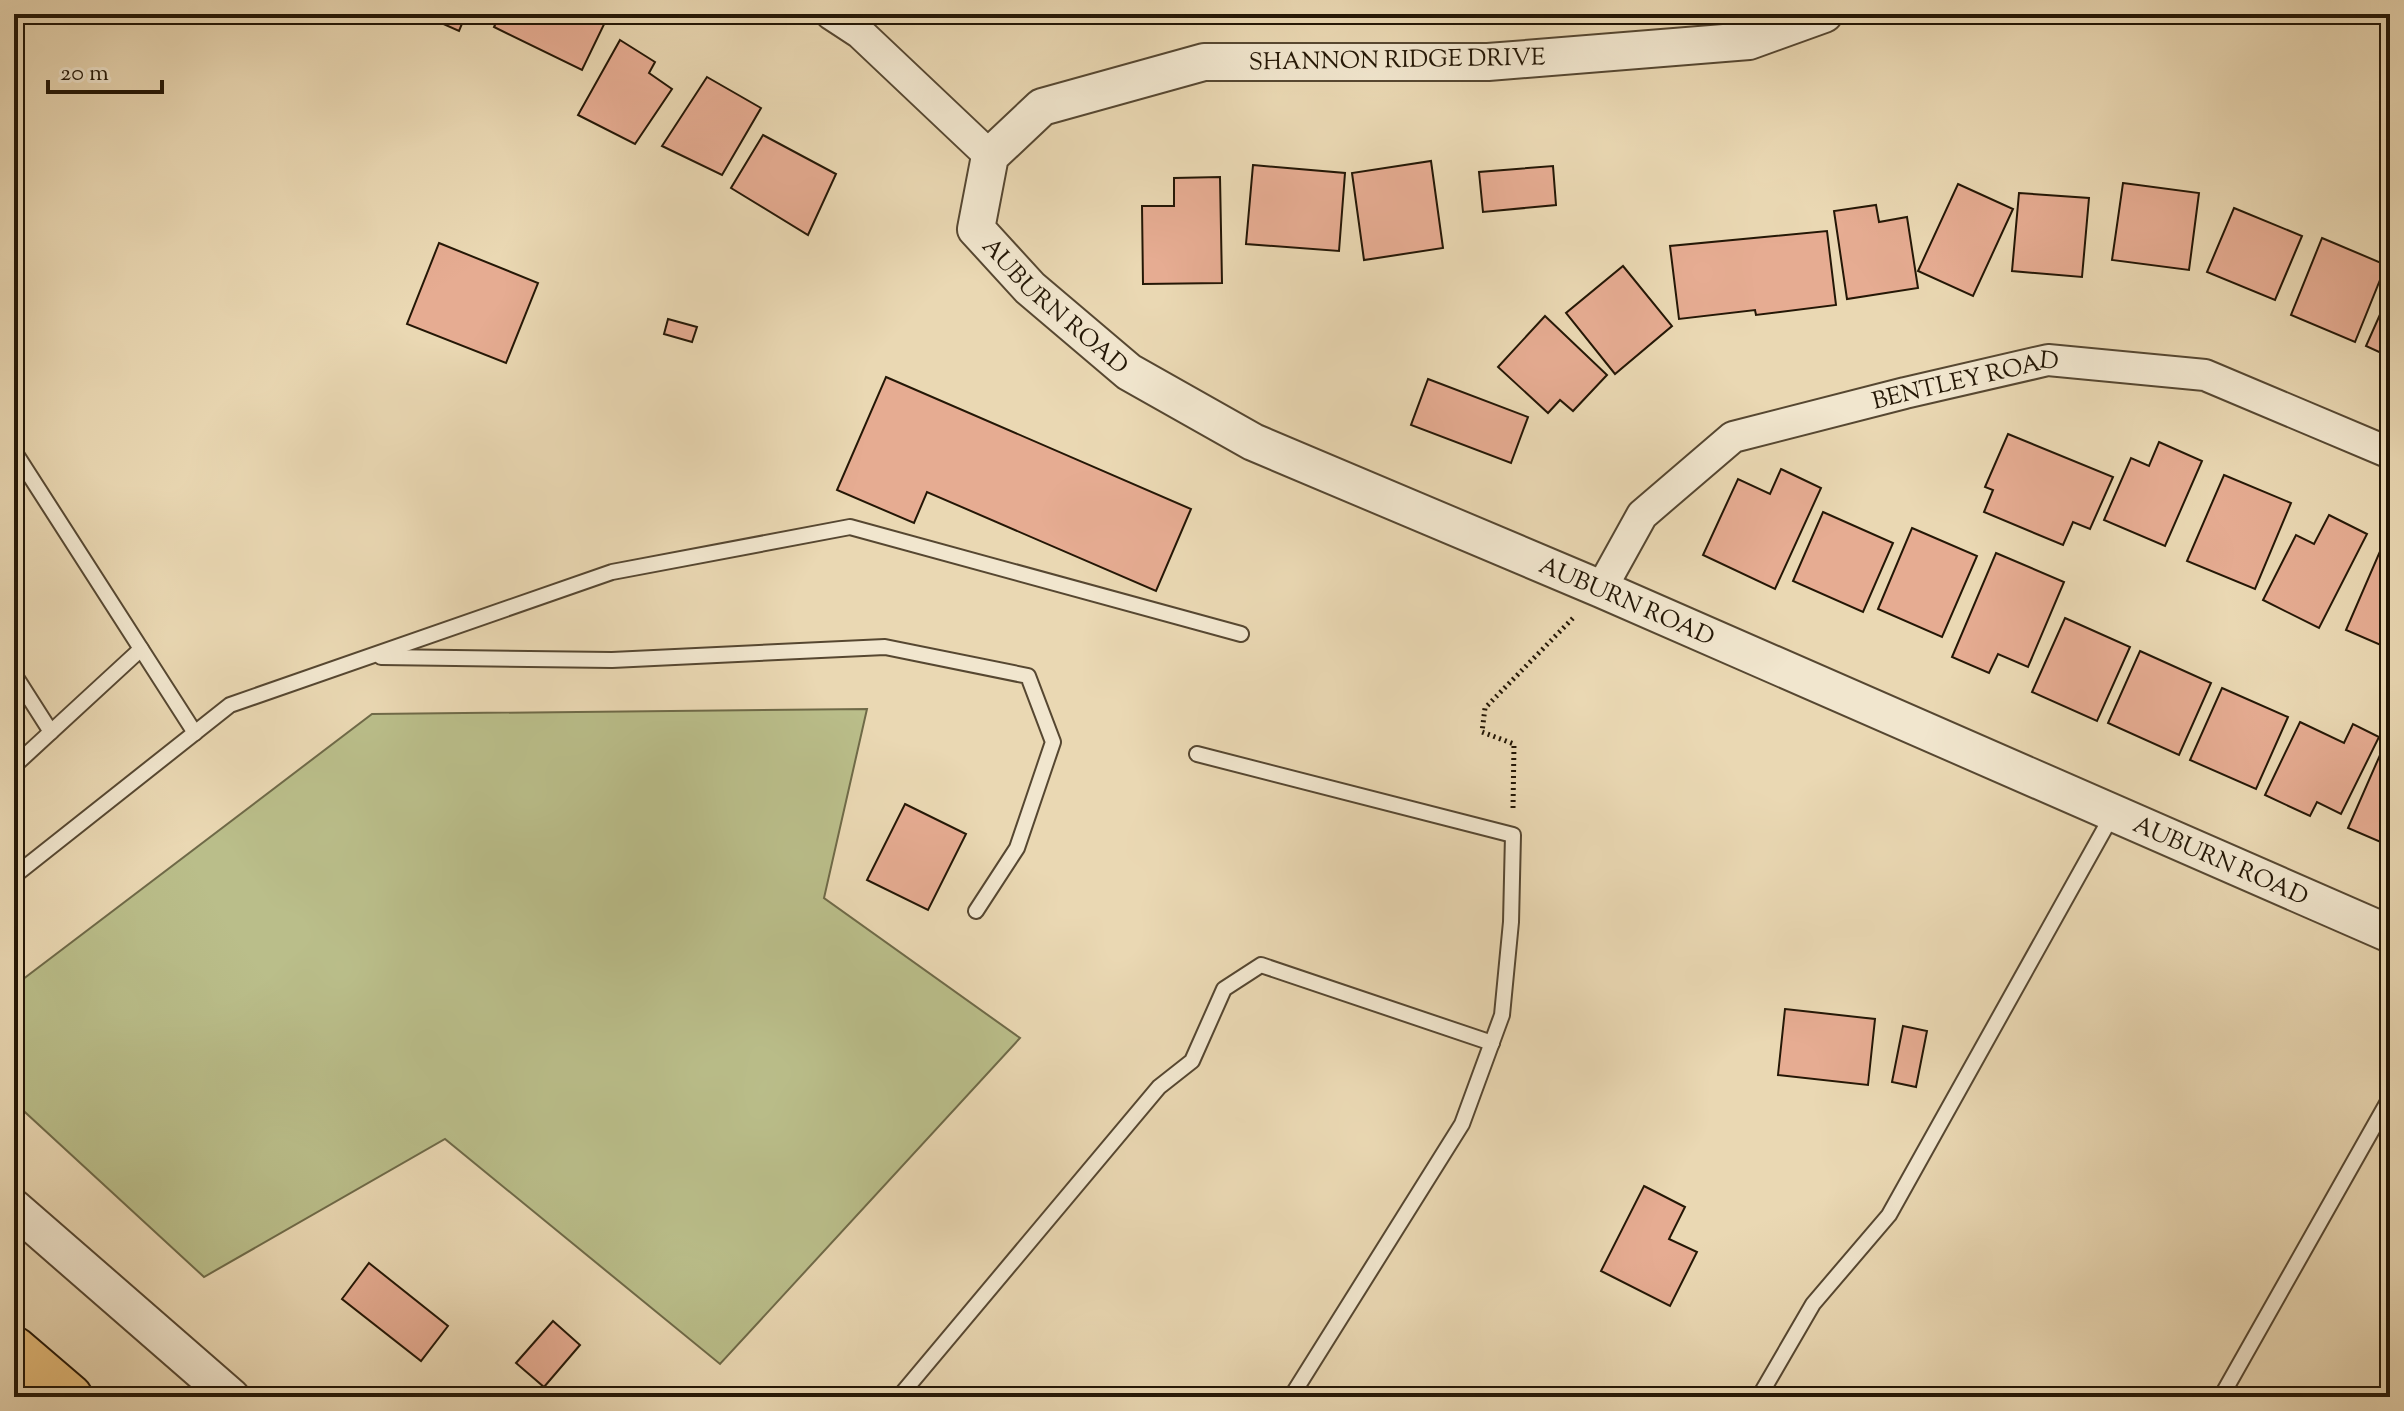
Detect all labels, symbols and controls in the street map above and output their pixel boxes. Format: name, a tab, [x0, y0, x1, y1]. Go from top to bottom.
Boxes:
street label: SHANNON RIDGE DRIVE	[1248, 41, 1546, 81]
scale bar	[48, 44, 162, 94]
text: 20 m	[60, 57, 109, 91]
street label: AUBURN ROAD	[973, 231, 1135, 383]
street label: BENTLEY ROAD	[1869, 344, 2060, 420]
street label: AUBURN ROAD	[1533, 550, 1719, 656]
street label: AUBURN ROAD	[2127, 809, 2313, 915]

